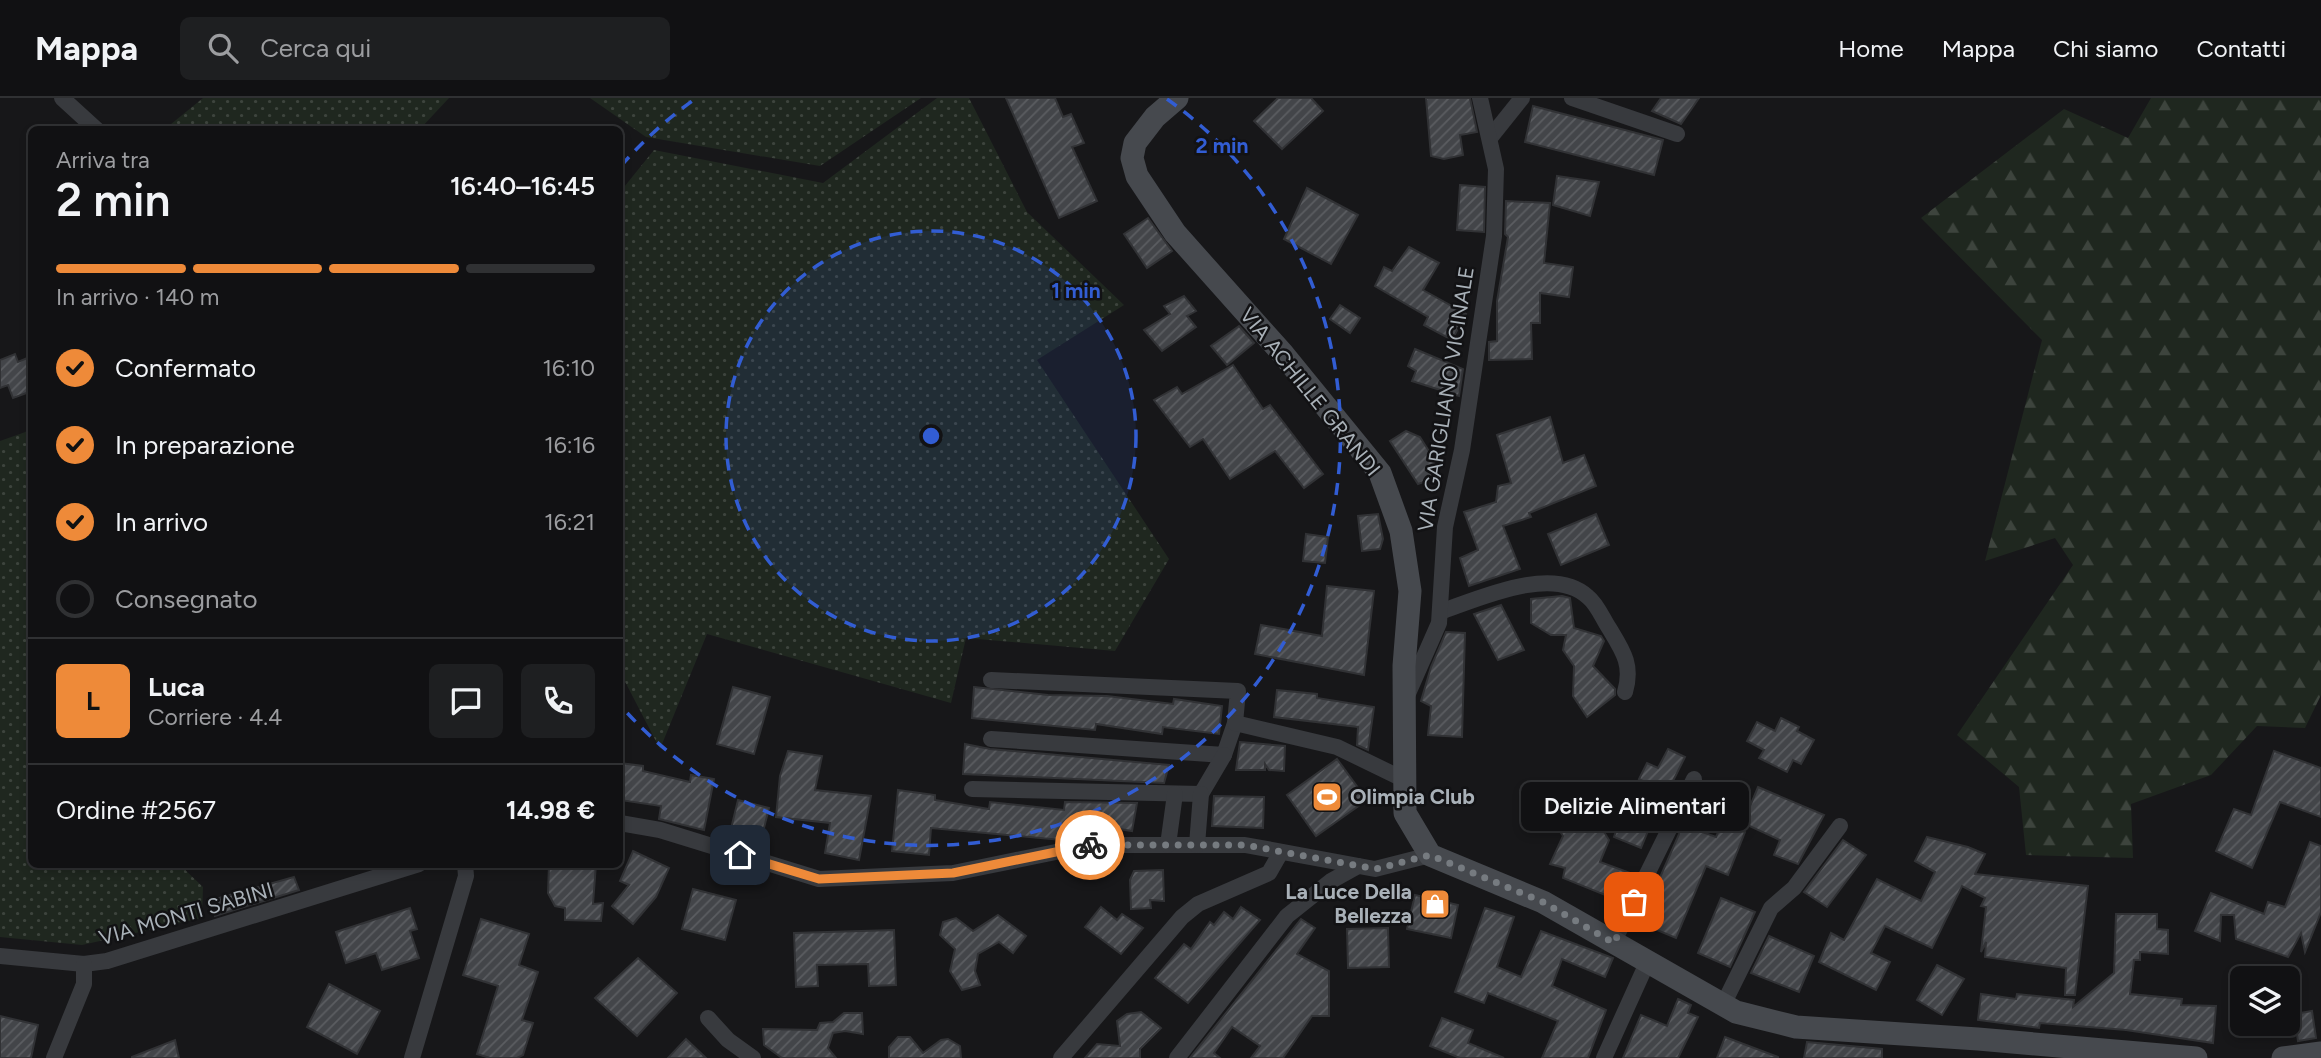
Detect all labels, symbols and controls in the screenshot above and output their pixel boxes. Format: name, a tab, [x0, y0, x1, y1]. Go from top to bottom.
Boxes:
search box	[180, 17, 670, 80]
text: Mappa	[35, 29, 138, 68]
icon: search	[204, 29, 242, 67]
text: Cerca qui	[260, 32, 371, 64]
text: Home	[1838, 34, 1904, 63]
text: Mappa	[1942, 34, 2015, 63]
text: Chi siamo	[2053, 34, 2158, 63]
text: Contatti	[2196, 34, 2286, 63]
text: 2 min	[1196, 133, 1248, 158]
text: Arriva tra	[56, 146, 150, 174]
text: 16:40–16:45	[450, 170, 595, 202]
text: 2 min	[56, 172, 171, 228]
street label: VIA GARIGLIANO VICINALE	[1412, 265, 1479, 533]
text: 1 min	[1051, 278, 1101, 303]
text: In arrivo · 140 m	[56, 283, 219, 311]
street label: VIA ACHILLE GRANDI	[1235, 303, 1386, 481]
icon: check	[56, 349, 94, 387]
text: Confermato	[115, 352, 256, 384]
text: 16:10	[542, 354, 595, 382]
centre of rings	[919, 424, 943, 448]
icon: check	[56, 426, 94, 464]
text: In preparazione	[115, 429, 295, 461]
text: 16:16	[544, 431, 595, 459]
icon: check	[56, 503, 94, 541]
text: In arrivo	[115, 506, 208, 538]
text: 16:21	[544, 508, 595, 536]
text: Consegnato	[115, 583, 258, 615]
button: chat	[429, 664, 503, 738]
button: phone	[521, 664, 595, 738]
text: Luca	[148, 671, 205, 703]
text: L	[86, 685, 100, 717]
text: Corriere · 4.4	[148, 703, 282, 731]
sports icon: Olimpia Club	[1310, 780, 1344, 814]
callout: Delizie Alimentari	[1520, 783, 1748, 832]
place label: Olimpia Club	[1350, 784, 1475, 809]
text: Delizie Alimentari	[1544, 792, 1726, 820]
text: Ordine #2567	[56, 794, 216, 826]
text: 14.98 €	[506, 794, 595, 826]
courier	[1055, 810, 1125, 880]
pin	[710, 825, 770, 885]
icon: bike	[1071, 826, 1109, 864]
icon: home	[721, 836, 759, 874]
pin	[1604, 872, 1664, 932]
street label: VIA MONTI SABINI	[96, 877, 276, 950]
place label: La Luce Della Bellezza	[1285, 879, 1412, 928]
icon: bag	[1615, 883, 1653, 921]
shop icon: La Luce Della Bellezza	[1418, 887, 1452, 921]
map controls	[2230, 966, 2300, 1036]
button: layers	[2230, 966, 2300, 1036]

